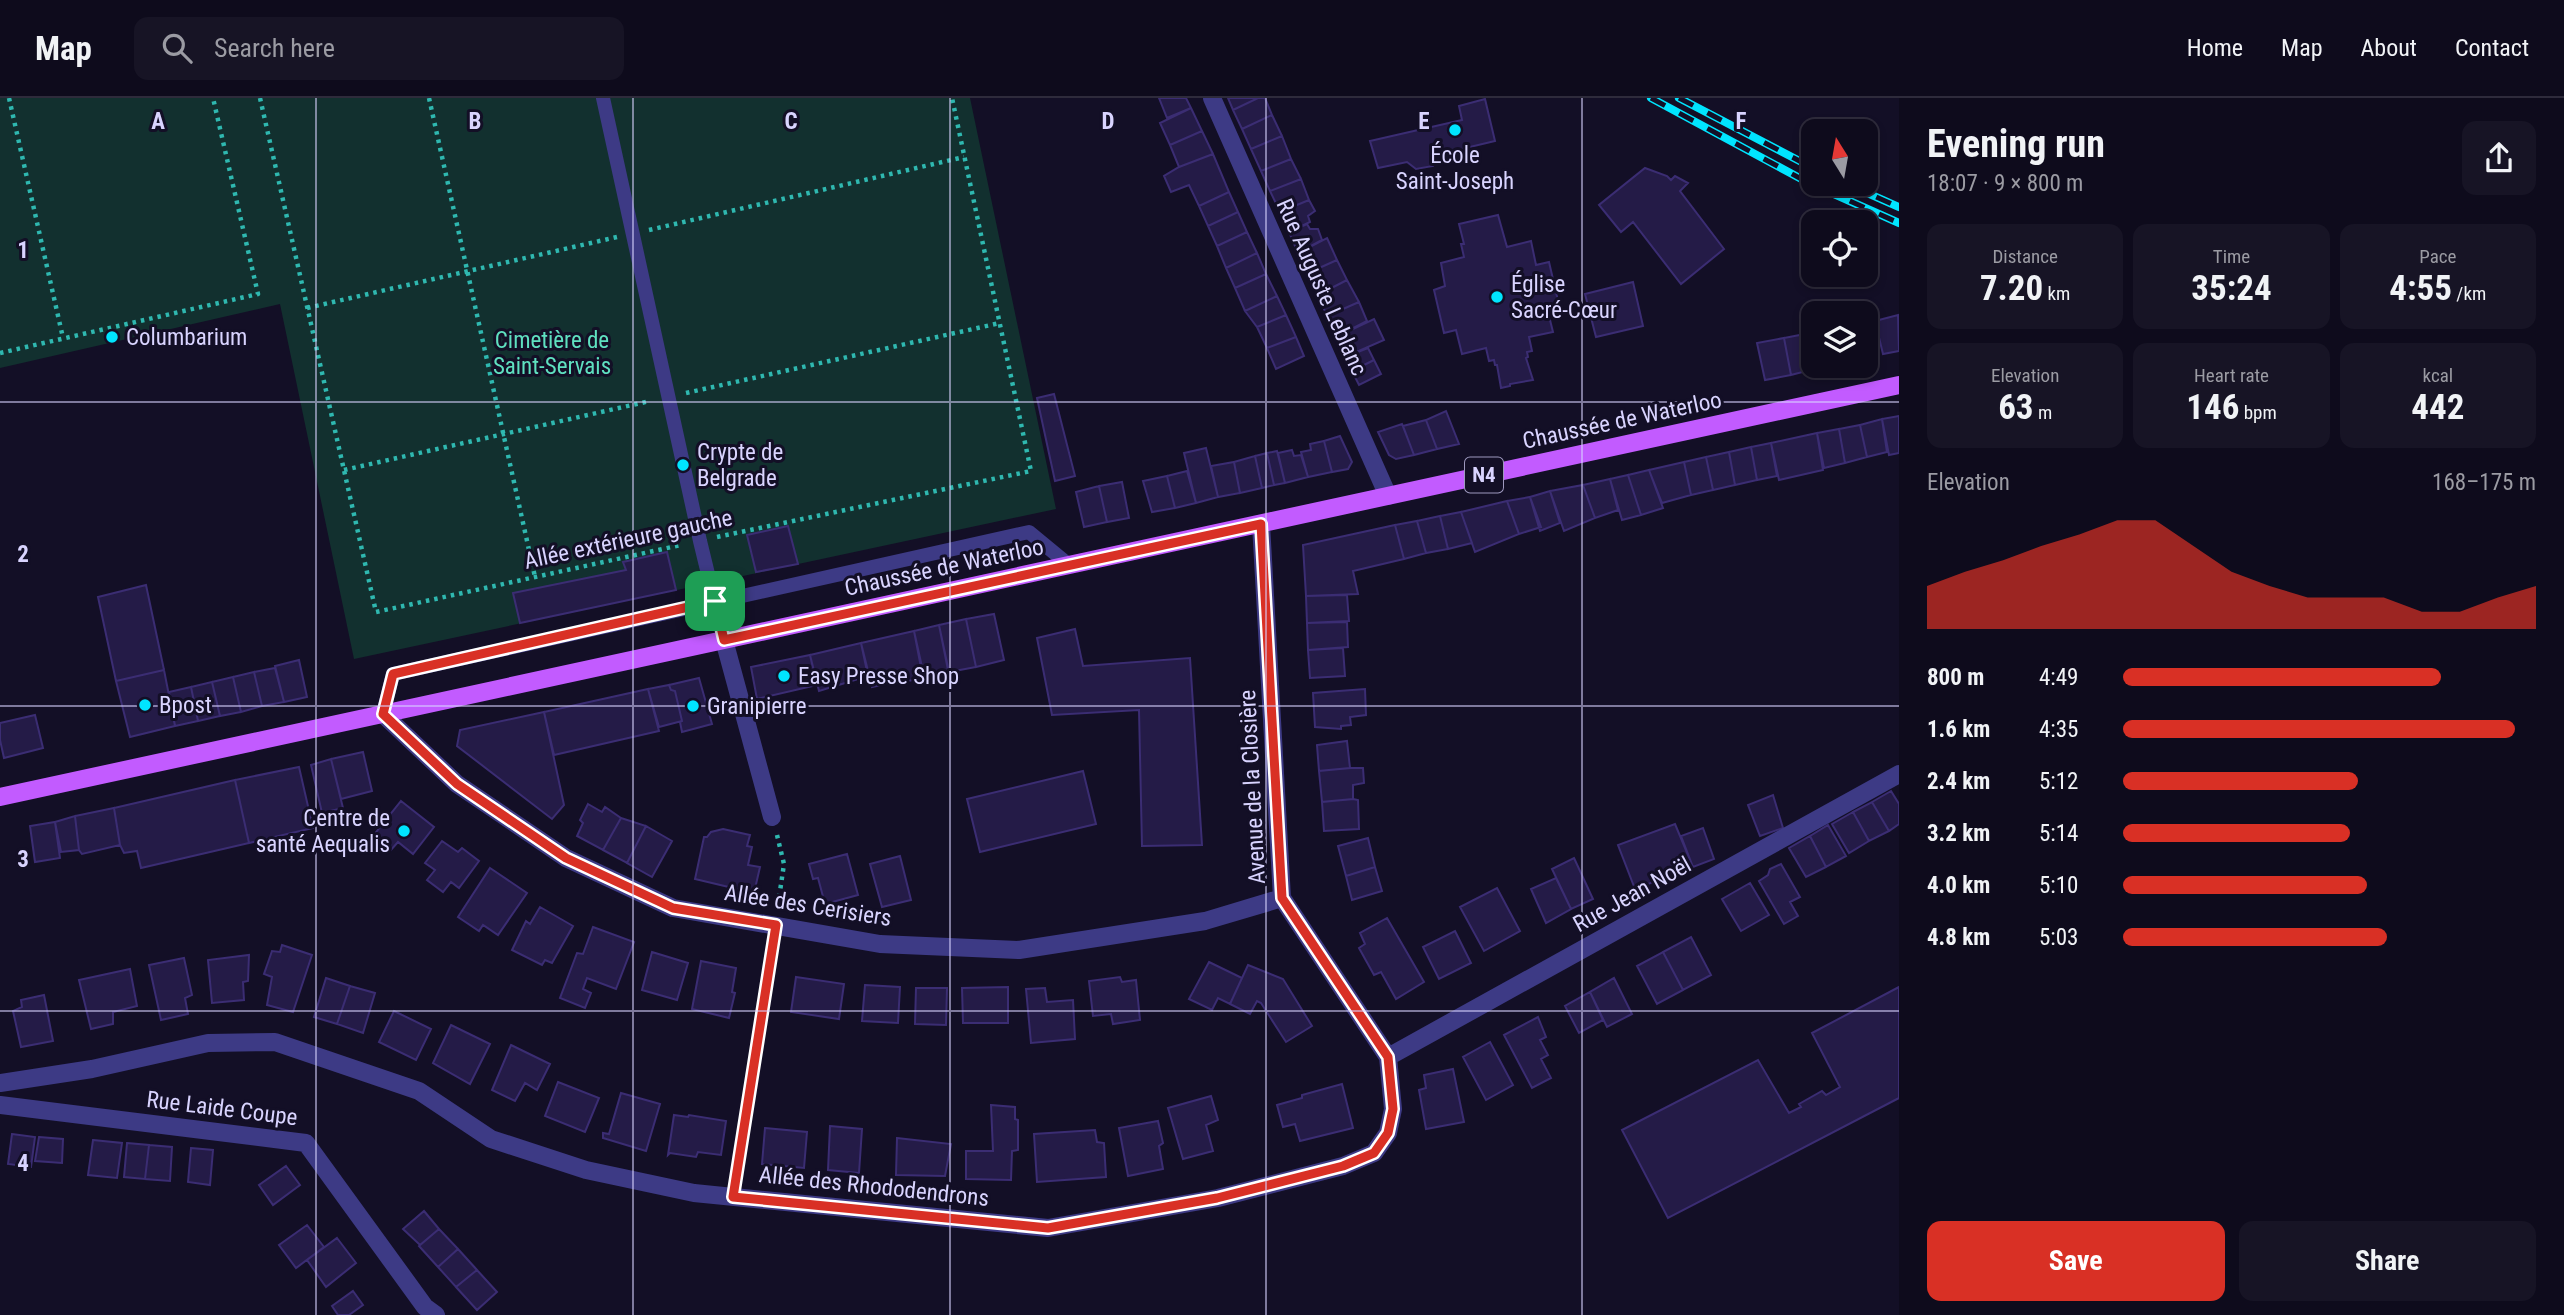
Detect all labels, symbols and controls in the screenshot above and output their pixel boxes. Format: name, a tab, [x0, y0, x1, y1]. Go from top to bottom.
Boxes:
search box	[134, 17, 624, 80]
text: Map	[35, 29, 92, 68]
icon: search	[158, 29, 196, 67]
text: Search here	[214, 33, 335, 63]
text: Home	[2187, 34, 2243, 62]
text: Map	[2281, 34, 2323, 62]
text: About	[2361, 34, 2417, 62]
text: Contact	[2455, 34, 2529, 62]
text: A	[151, 108, 165, 135]
text: B	[469, 108, 481, 135]
text: C	[784, 108, 798, 135]
text: D	[1102, 108, 1115, 135]
text: E	[1418, 108, 1430, 135]
text: F	[1736, 108, 1747, 135]
north arrow	[1801, 119, 1878, 196]
map controls	[1801, 119, 1878, 378]
button: share	[2462, 121, 2536, 195]
marker: École Saint-Joseph	[1447, 122, 1463, 138]
text: Evening run	[1927, 122, 2105, 166]
place label: École Saint-Joseph	[1396, 141, 1514, 195]
text: 18:07 · 9 × 800 m	[1927, 170, 2083, 197]
street label: Rue Auguste Leblanc	[1270, 195, 1373, 380]
button: locate	[1801, 210, 1878, 287]
text: 1	[17, 237, 29, 264]
text: Distance	[1992, 245, 2058, 268]
text: Time	[2213, 245, 2250, 268]
text: Pace	[2419, 245, 2456, 268]
text: 7.20	[1980, 268, 2043, 309]
text: 35:24	[2191, 268, 2272, 309]
text: 4:55	[2389, 268, 2452, 309]
place label: Église Sacré-Cœur	[1511, 270, 1617, 324]
text: km	[2043, 282, 2070, 305]
text: /km	[2452, 282, 2486, 305]
marker: Église Sacré-Cœur	[1489, 289, 1505, 305]
button: layers	[1801, 301, 1878, 378]
place label: Columbarium	[126, 324, 247, 351]
park label: Cimetière de Saint-Servais	[493, 327, 611, 380]
marker: Columbarium	[104, 329, 120, 345]
text: Elevation	[1991, 364, 2059, 387]
text: Heart rate	[2194, 364, 2269, 387]
text: kcal	[2423, 364, 2453, 387]
street label: Chaussée de Waterloo	[1520, 386, 1724, 455]
text: 63	[1998, 387, 2034, 428]
text: 146	[2186, 387, 2239, 428]
text: 442	[2411, 387, 2464, 428]
text: m	[2034, 401, 2052, 424]
text: bpm	[2239, 401, 2277, 424]
place label: Crypte de Belgrade	[697, 439, 783, 492]
marker: Crypte de Belgrade	[675, 457, 691, 473]
road number: N4	[1465, 458, 1503, 492]
text: Elevation	[1927, 469, 2010, 496]
text: 168–175 m	[2432, 469, 2536, 496]
street label: Allée extérieure gauche	[522, 504, 735, 575]
street label: Chaussée de Waterloo	[842, 533, 1046, 602]
text: 2	[17, 541, 29, 568]
pin	[685, 571, 745, 631]
icon: arrive	[696, 582, 734, 620]
place label: Easy Presse Shop	[798, 663, 959, 690]
text: 800 m	[1927, 664, 1984, 691]
text: 4:49	[2039, 664, 2078, 691]
marker: Easy Presse Shop	[776, 668, 792, 684]
street label: Avenue de la Closière	[1234, 689, 1271, 885]
place label: Bpost	[159, 692, 212, 719]
place label: Granipierre	[707, 693, 807, 720]
marker: Bpost	[137, 697, 153, 713]
marker: Granipierre	[685, 698, 701, 714]
text: 1.6 km	[1927, 716, 1990, 743]
text: 4:35	[2039, 716, 2078, 743]
text: 2.4 km	[1927, 768, 1990, 795]
text: 5:12	[2039, 768, 2078, 795]
place label: Centre de santé Aequalis	[256, 805, 390, 858]
text: 3.2 km	[1927, 820, 1990, 847]
text: 5:14	[2039, 820, 2078, 847]
marker: Centre de santé Aequalis	[396, 823, 412, 839]
text: 3	[17, 846, 29, 873]
street label: Rue Jean Noël	[1569, 851, 1696, 938]
text: 4.0 km	[1927, 872, 1990, 899]
text: 5:10	[2039, 872, 2078, 899]
street label: Allée des Cerisiers	[722, 879, 893, 932]
text: 4.8 km	[1927, 924, 1990, 951]
text: 5:03	[2039, 924, 2078, 951]
street label: Rue Laide Coupe	[145, 1086, 299, 1131]
text: 4	[17, 1150, 29, 1177]
street label: Allée des Rhododendrons	[758, 1161, 990, 1212]
button: Save	[1927, 1221, 2225, 1301]
button: Share	[2239, 1221, 2536, 1301]

